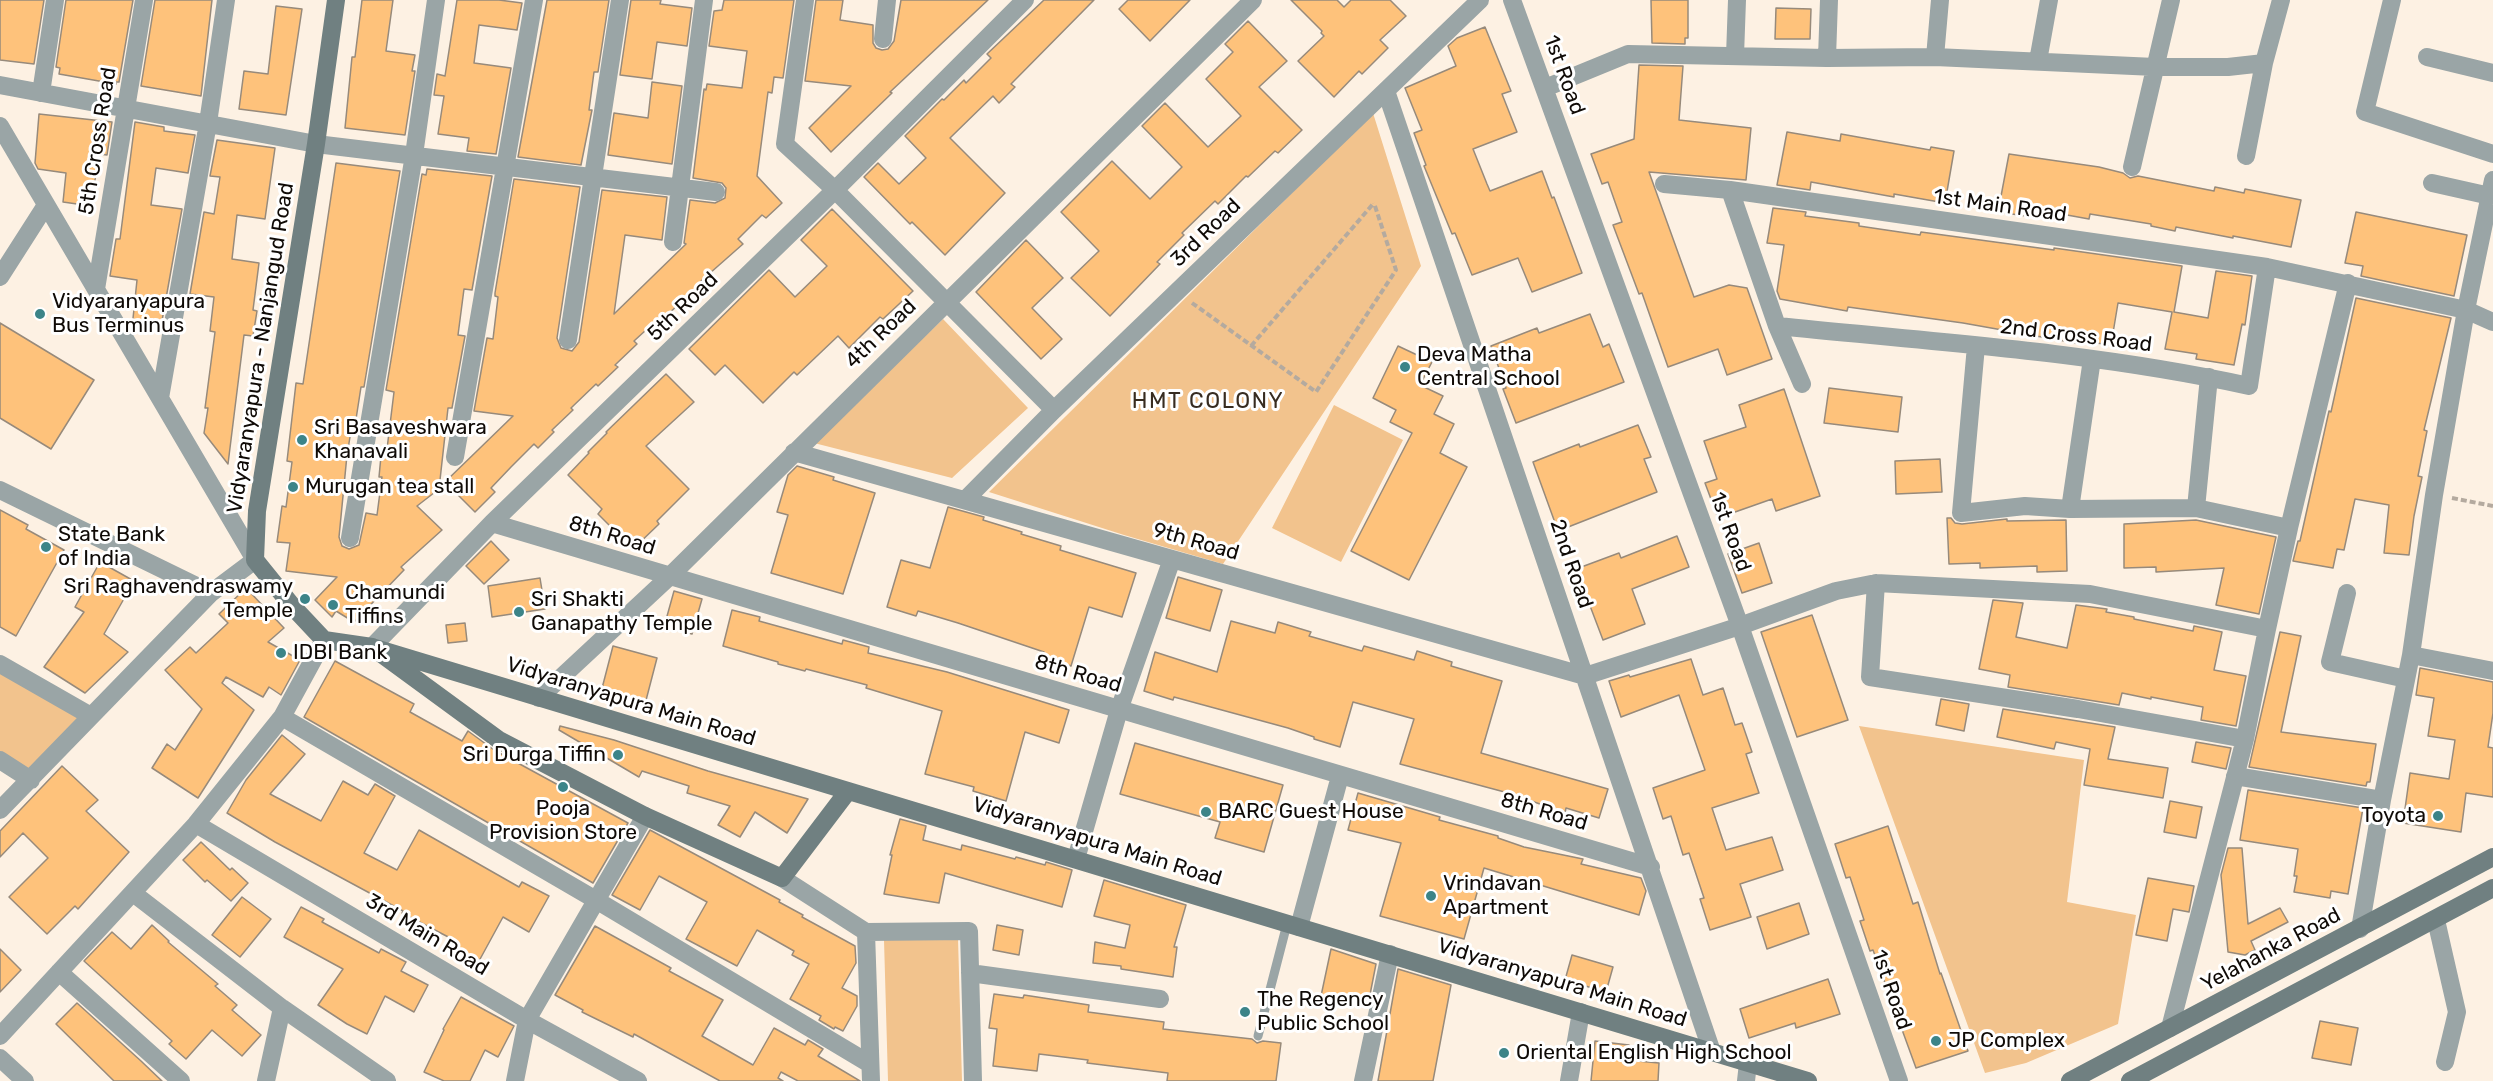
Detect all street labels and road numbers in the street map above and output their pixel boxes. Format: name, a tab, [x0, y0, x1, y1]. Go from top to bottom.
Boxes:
street label: 1st Road	[1538, 32, 1590, 118]
street label: 5th Cross Road	[74, 66, 122, 216]
street label: Vidyaranyapura - Nanjangud Road	[222, 181, 300, 515]
street label: 1st Main Road	[1932, 184, 2068, 228]
street label: 3rd Road	[1166, 193, 1246, 273]
street label: 5th Road	[642, 267, 724, 347]
street label: 4th Road	[840, 294, 922, 374]
street label: 2nd Cross Road	[1999, 314, 2153, 358]
street label: 1st Road	[1704, 489, 1756, 575]
street label: 8th Road	[566, 511, 658, 561]
street label: 2nd Road	[1544, 516, 1598, 612]
street label: 9th Road	[1150, 518, 1242, 566]
street label: 8th Road	[1032, 650, 1124, 698]
street label: Vidyaranyapura Main Road	[503, 652, 759, 752]
street label: 8th Road	[1498, 788, 1590, 836]
street label: Vidyaranyapura Main Road	[969, 792, 1225, 892]
street label: 3rd Main Road	[361, 888, 493, 982]
street label: Yelahanka Road	[2197, 903, 2345, 997]
street label: Vidyaranyapura Main Road	[1434, 933, 1690, 1033]
street label: 1st Road	[1866, 947, 1916, 1033]

